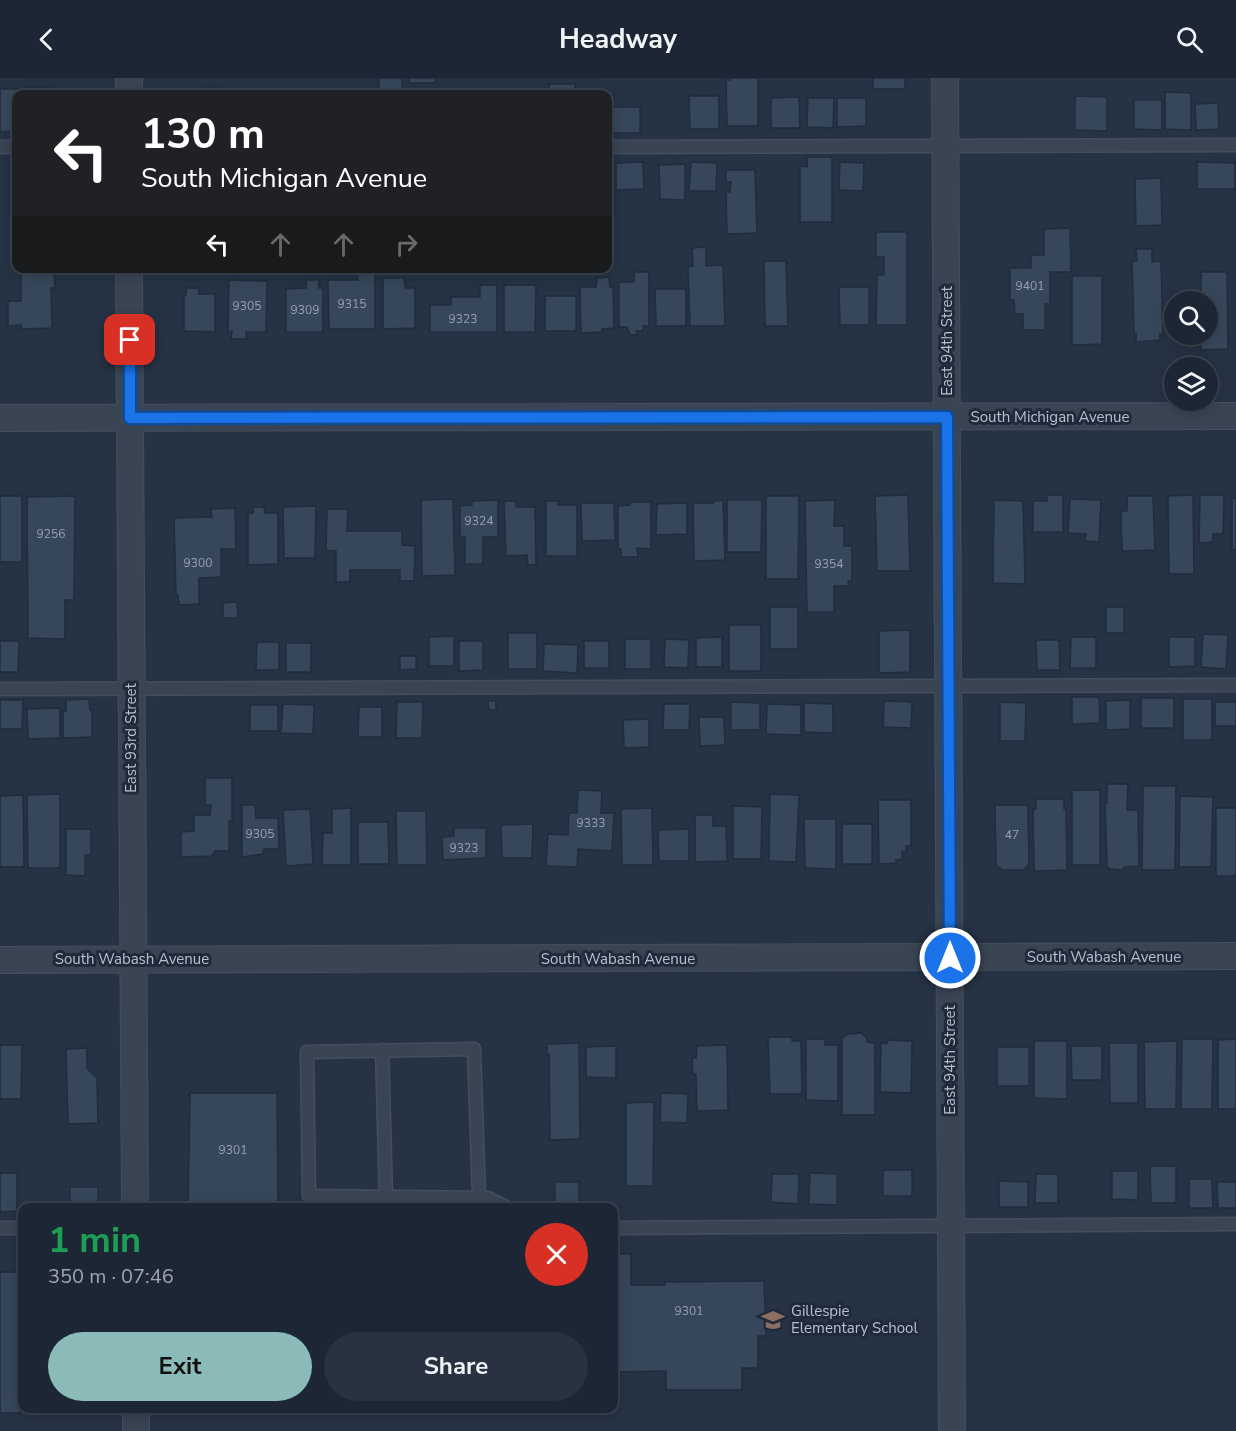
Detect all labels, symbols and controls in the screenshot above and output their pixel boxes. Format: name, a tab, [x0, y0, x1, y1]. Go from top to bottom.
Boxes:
text: Headway	[559, 21, 677, 58]
icon: back	[30, 23, 63, 56]
icon: search	[1173, 23, 1206, 56]
text: 130 m	[141, 106, 265, 163]
icon: left	[42, 114, 120, 192]
text: South Michigan Avenue	[141, 160, 427, 197]
icon: left	[201, 228, 234, 261]
icon: ahead	[264, 228, 297, 261]
icon: ahead	[327, 228, 360, 261]
icon: right	[390, 228, 423, 261]
house number: 9401	[1016, 278, 1044, 294]
street label: East 94th Street	[937, 286, 957, 396]
map controls	[1164, 291, 1218, 411]
button: search	[1164, 291, 1218, 345]
house number: 9315	[338, 296, 366, 312]
house number: 9305	[233, 298, 261, 314]
house number: 9309	[291, 302, 319, 318]
house number: 9323	[449, 311, 477, 327]
pin	[104, 314, 155, 365]
icon: arrive	[113, 323, 146, 356]
button: layers	[1164, 357, 1218, 411]
street label: South Michigan Avenue	[970, 407, 1130, 427]
house number: 9324	[465, 513, 493, 529]
house number: 9256	[37, 526, 65, 542]
house number: 9300	[184, 555, 212, 571]
house number: 9354	[815, 556, 843, 572]
street label: East 93rd Street	[121, 682, 141, 793]
house number: 9333	[577, 815, 605, 831]
house number: 9305	[246, 826, 274, 842]
house number: 47	[1005, 827, 1019, 843]
house number: 9323	[450, 840, 478, 856]
position arrow	[918, 926, 982, 990]
street label: South Wabash Avenue	[1027, 947, 1181, 967]
street label: South Wabash Avenue	[55, 949, 209, 969]
street label: South Wabash Avenue	[541, 949, 695, 969]
street label: East 94th Street	[940, 1005, 960, 1115]
house number: 9301	[219, 1142, 247, 1158]
text: 1 min	[48, 1216, 141, 1265]
button: close	[525, 1223, 588, 1286]
text: 350 m · 07:46	[48, 1263, 174, 1290]
place label: Gillespie Elementary School	[791, 1301, 918, 1338]
house number: 9301	[675, 1303, 703, 1319]
school or university icon: Gillespie Elementary School	[760, 1307, 786, 1333]
button: Exit	[48, 1332, 312, 1401]
button: Share	[324, 1332, 588, 1401]

